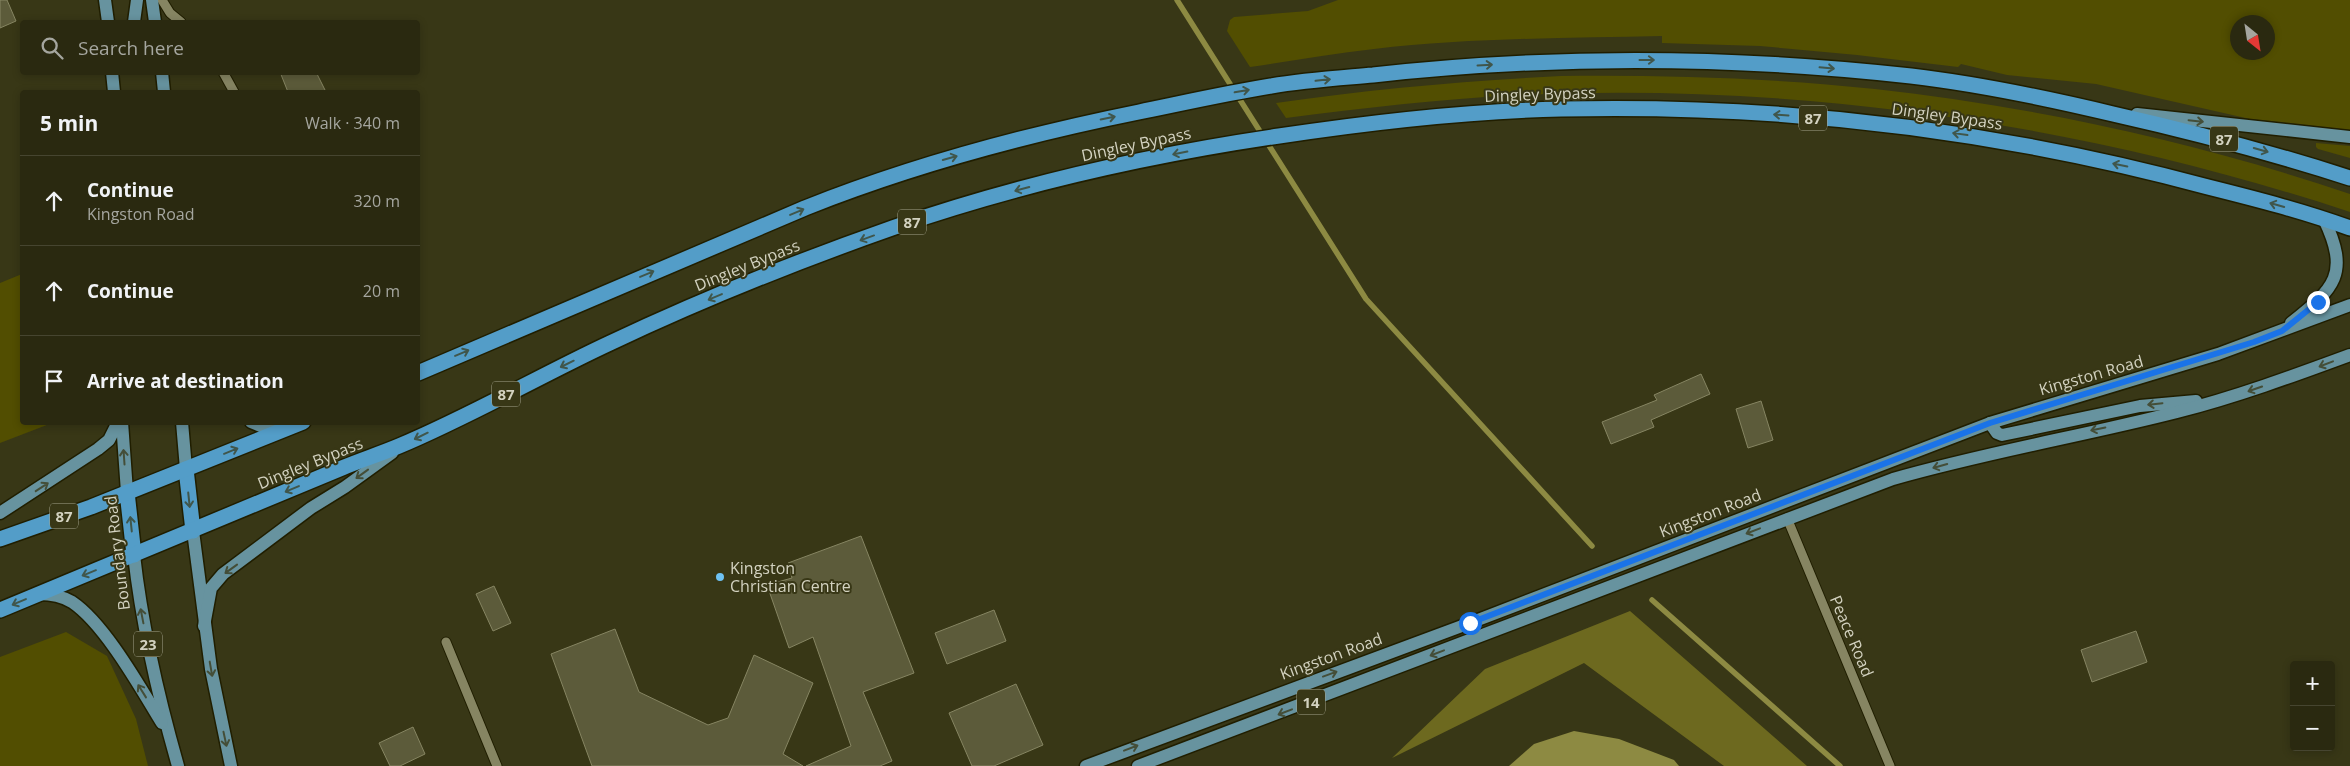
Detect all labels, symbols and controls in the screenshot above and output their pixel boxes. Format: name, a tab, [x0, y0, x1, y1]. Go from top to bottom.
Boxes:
north arrow	[2230, 15, 2275, 60]
search box	[20, 20, 420, 75]
icon: search	[38, 34, 66, 62]
text: Search here	[78, 35, 184, 61]
one-way arrow	[1639, 56, 1655, 65]
one-way arrow	[1476, 61, 1492, 70]
one-way arrow	[1818, 64, 1834, 73]
one-way arrow	[1315, 75, 1331, 85]
street label: Dingley Bypass	[1484, 81, 1596, 107]
one-way arrow	[1234, 86, 1250, 96]
street label: Dingley Bypass	[1890, 97, 2004, 135]
road number: 87	[1799, 106, 1827, 130]
text: 5 min	[40, 109, 98, 137]
one-way arrow	[1773, 111, 1789, 120]
text: Walk · 340 m	[305, 112, 400, 134]
one-way arrow	[1099, 113, 1115, 122]
one-way arrow	[2187, 116, 2203, 126]
street label: Dingley Bypass	[1079, 122, 1193, 166]
road number: 87	[2210, 126, 2238, 152]
one-way arrow	[1952, 129, 1968, 139]
one-way arrow	[2253, 146, 2269, 155]
one-way arrow	[1172, 148, 1188, 158]
one-way arrow	[942, 153, 958, 162]
one-way arrow	[2112, 160, 2128, 169]
text: Continue	[87, 177, 174, 203]
one-way arrow	[1014, 184, 1030, 194]
icon: ahead	[40, 187, 68, 215]
text: 320 m	[354, 190, 400, 212]
one-way arrow	[2269, 200, 2285, 209]
text: Kingston Road	[87, 203, 194, 225]
one-way arrow	[789, 206, 804, 216]
road number: 87	[898, 210, 926, 234]
street label: Dingley Bypass	[691, 234, 803, 296]
one-way arrow	[860, 234, 875, 243]
one-way arrow	[639, 269, 654, 279]
icon: ahead	[40, 277, 68, 305]
text: Continue	[87, 278, 174, 304]
text: 20 m	[363, 280, 400, 302]
route end	[2307, 291, 2330, 314]
one-way arrow	[708, 293, 723, 302]
one-way arrow	[454, 348, 469, 358]
street label: Kingston Road	[2036, 350, 2146, 400]
one-way arrow	[560, 360, 575, 369]
one-way arrow	[2319, 360, 2334, 369]
icon: arrive	[40, 367, 68, 395]
text: Arrive at destination	[87, 368, 284, 394]
road number: 87	[492, 382, 520, 406]
one-way arrow	[2248, 385, 2264, 394]
one-way arrow	[2148, 399, 2164, 409]
one-way arrow	[2091, 425, 2107, 434]
street label: Dingley Bypass	[254, 432, 366, 494]
one-way arrow	[414, 432, 429, 441]
one-way arrow	[223, 446, 238, 455]
one-way arrow	[119, 450, 129, 466]
one-way arrow	[1932, 461, 1948, 471]
one-way arrow	[355, 469, 369, 479]
one-way arrow	[34, 482, 48, 492]
street label: Kingston Road	[1656, 483, 1764, 543]
one-way arrow	[284, 486, 299, 495]
one-way arrow	[184, 492, 194, 508]
street label: Boundary Road	[99, 495, 135, 611]
road number: 87	[50, 504, 78, 528]
one-way arrow	[126, 516, 136, 532]
one-way arrow	[1746, 527, 1761, 536]
place label: Kingston Christian Centre	[730, 557, 851, 597]
one-way arrow	[224, 564, 238, 574]
one-way arrow	[82, 569, 97, 578]
marker: Kingston Christian Centre	[714, 571, 726, 583]
street label: Peace Road	[1825, 592, 1879, 680]
one-way arrow	[12, 597, 27, 607]
one-way arrow	[137, 608, 146, 624]
route start	[1459, 612, 1482, 635]
street label: Kingston Road	[1277, 627, 1385, 685]
road number: 23	[134, 632, 162, 656]
one-way arrow	[1429, 649, 1445, 658]
one-way arrow	[206, 661, 216, 677]
map controls	[2290, 661, 2335, 751]
button: +	[2290, 661, 2335, 706]
one-way arrow	[1322, 669, 1337, 678]
one-way arrow	[136, 684, 146, 698]
road number: 14	[1297, 690, 1325, 714]
button: −	[2290, 706, 2335, 751]
one-way arrow	[1278, 708, 1293, 717]
one-way arrow	[220, 731, 230, 747]
one-way arrow	[1123, 743, 1138, 753]

